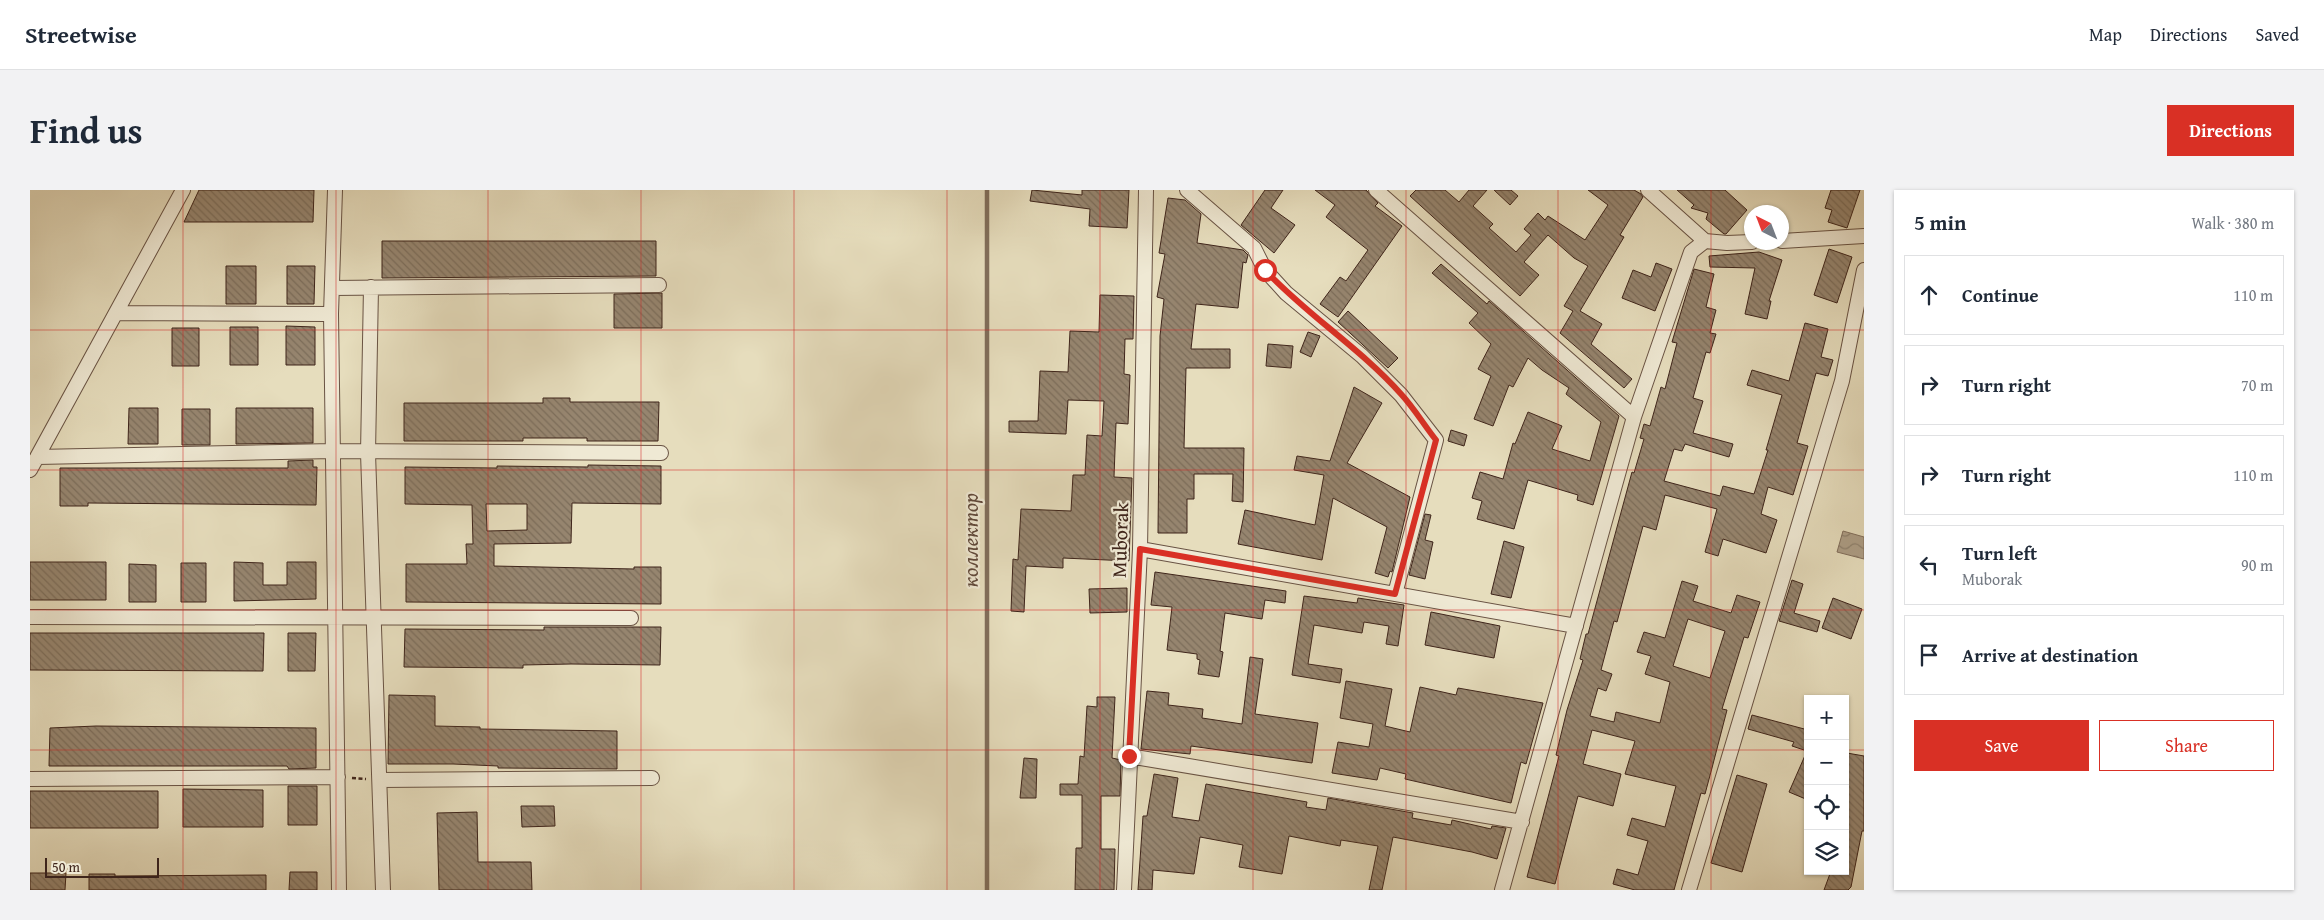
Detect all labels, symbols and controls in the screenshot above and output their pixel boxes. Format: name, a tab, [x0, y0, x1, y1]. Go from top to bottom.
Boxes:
text: Streetwise	[25, 17, 137, 52]
text: Map	[2089, 21, 2122, 48]
text: Directions	[2150, 21, 2227, 48]
text: Saved	[2255, 21, 2299, 48]
text: Find us	[30, 105, 143, 156]
button: Directions	[2167, 105, 2294, 156]
north arrow	[1744, 205, 1789, 250]
text: 5 min	[1914, 207, 1966, 238]
text: Walk · 380 m	[2191, 211, 2274, 235]
route start	[1254, 259, 1277, 282]
icon: ahead	[1915, 281, 1943, 309]
text: Continue	[1962, 281, 2039, 309]
text: 110 m	[2233, 283, 2273, 307]
icon: right	[1915, 371, 1943, 399]
text: Turn right	[1962, 371, 2051, 399]
text: 70 m	[2241, 373, 2273, 397]
icon: right	[1915, 461, 1943, 489]
text: Turn right	[1962, 461, 2051, 489]
text: 110 m	[2233, 463, 2273, 487]
water label: коллектор	[955, 493, 986, 587]
street label: Muborak	[1104, 501, 1135, 578]
text: Turn left	[1962, 539, 2037, 567]
icon: left	[1915, 551, 1943, 579]
text: 90 m	[2241, 553, 2273, 577]
text: Muborak	[1962, 567, 2022, 591]
icon: arrive	[1915, 641, 1943, 669]
text: Arrive at destination	[1962, 641, 2138, 669]
map controls	[1804, 695, 1849, 875]
button: +	[1804, 695, 1849, 740]
button: Save	[1914, 720, 2089, 771]
button: Share	[2099, 720, 2274, 771]
button: −	[1804, 740, 1849, 785]
route end	[1118, 745, 1141, 768]
button: locate	[1804, 785, 1849, 830]
button: layers	[1804, 830, 1849, 875]
scale bar	[45, 855, 159, 878]
text: 50 m	[52, 857, 80, 877]

